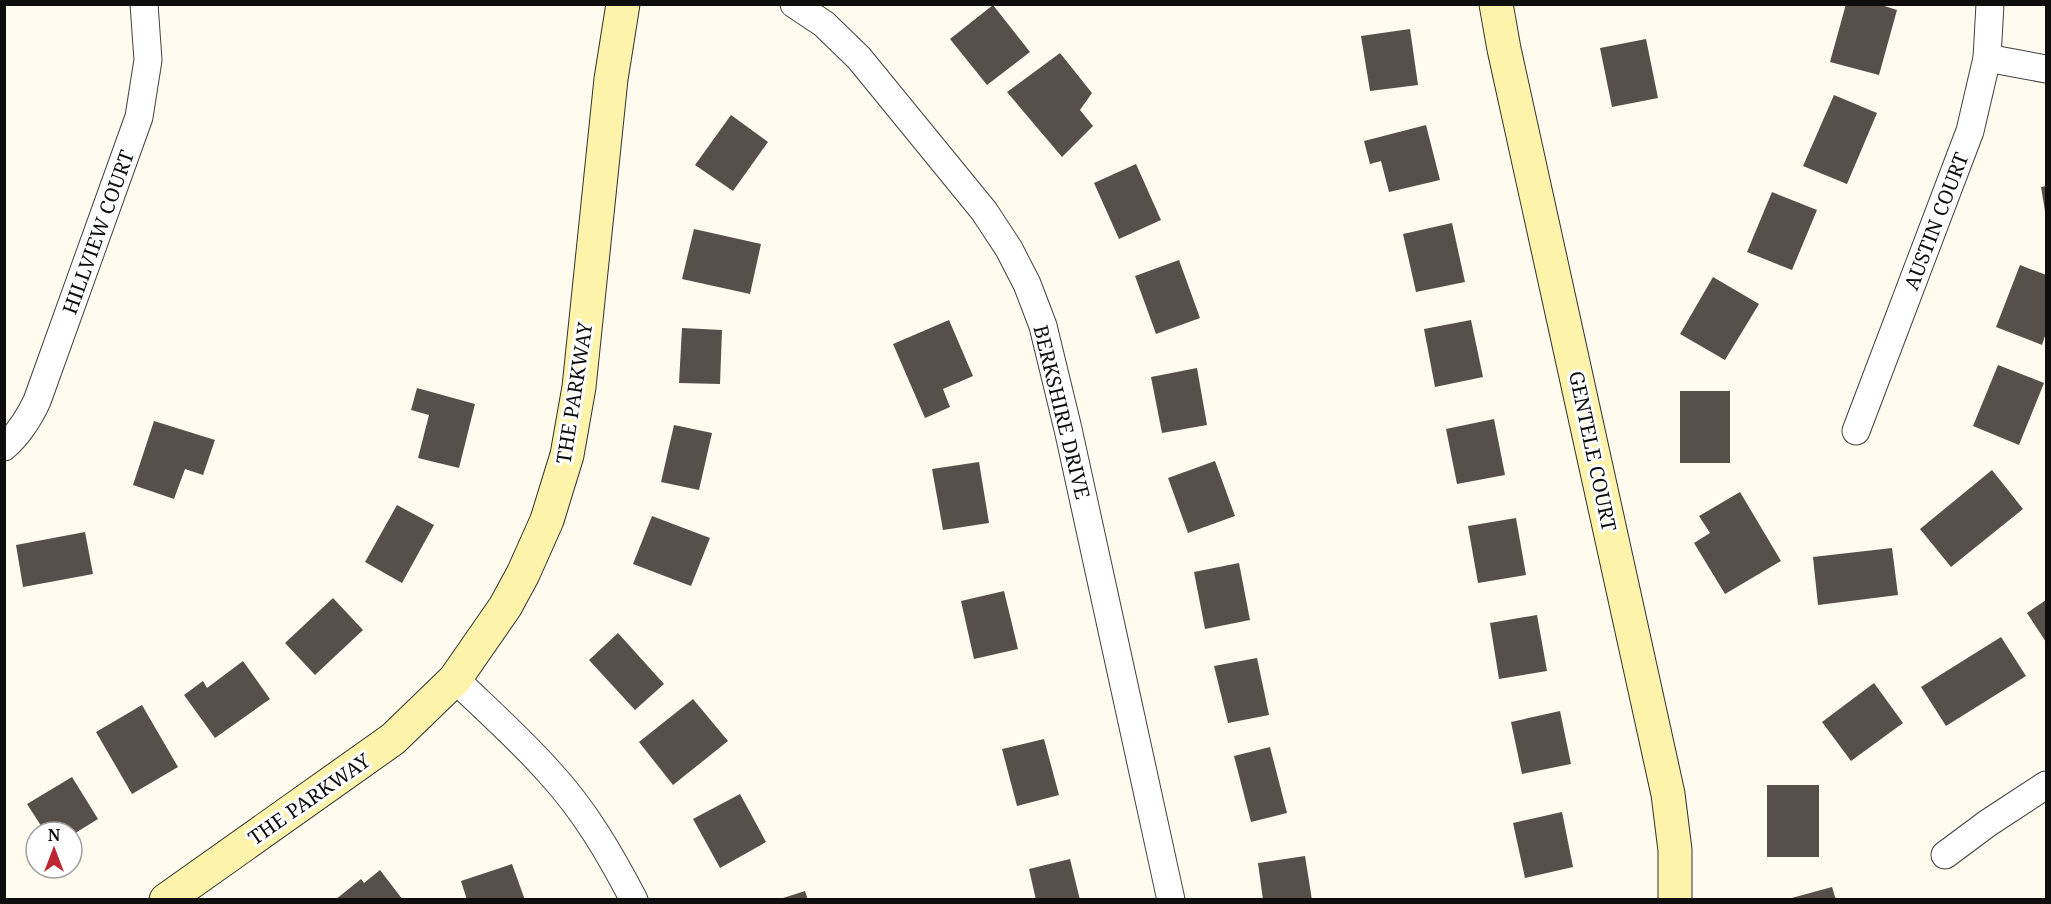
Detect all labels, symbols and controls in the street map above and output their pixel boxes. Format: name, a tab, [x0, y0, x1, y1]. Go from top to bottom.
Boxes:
street label: HILLVIEW COURT	[56, 146, 140, 318]
street label: AUSTIN COURT	[1897, 148, 1975, 294]
street label: THE PARKWAY	[549, 320, 599, 466]
street label: BERKSHIRE DRIVE	[1027, 322, 1097, 502]
street label: GENTELE COURT	[1563, 368, 1623, 534]
street label: THE PARKWAY	[243, 747, 376, 851]
north arrow	[24, 820, 84, 880]
text: N	[48, 824, 61, 846]

